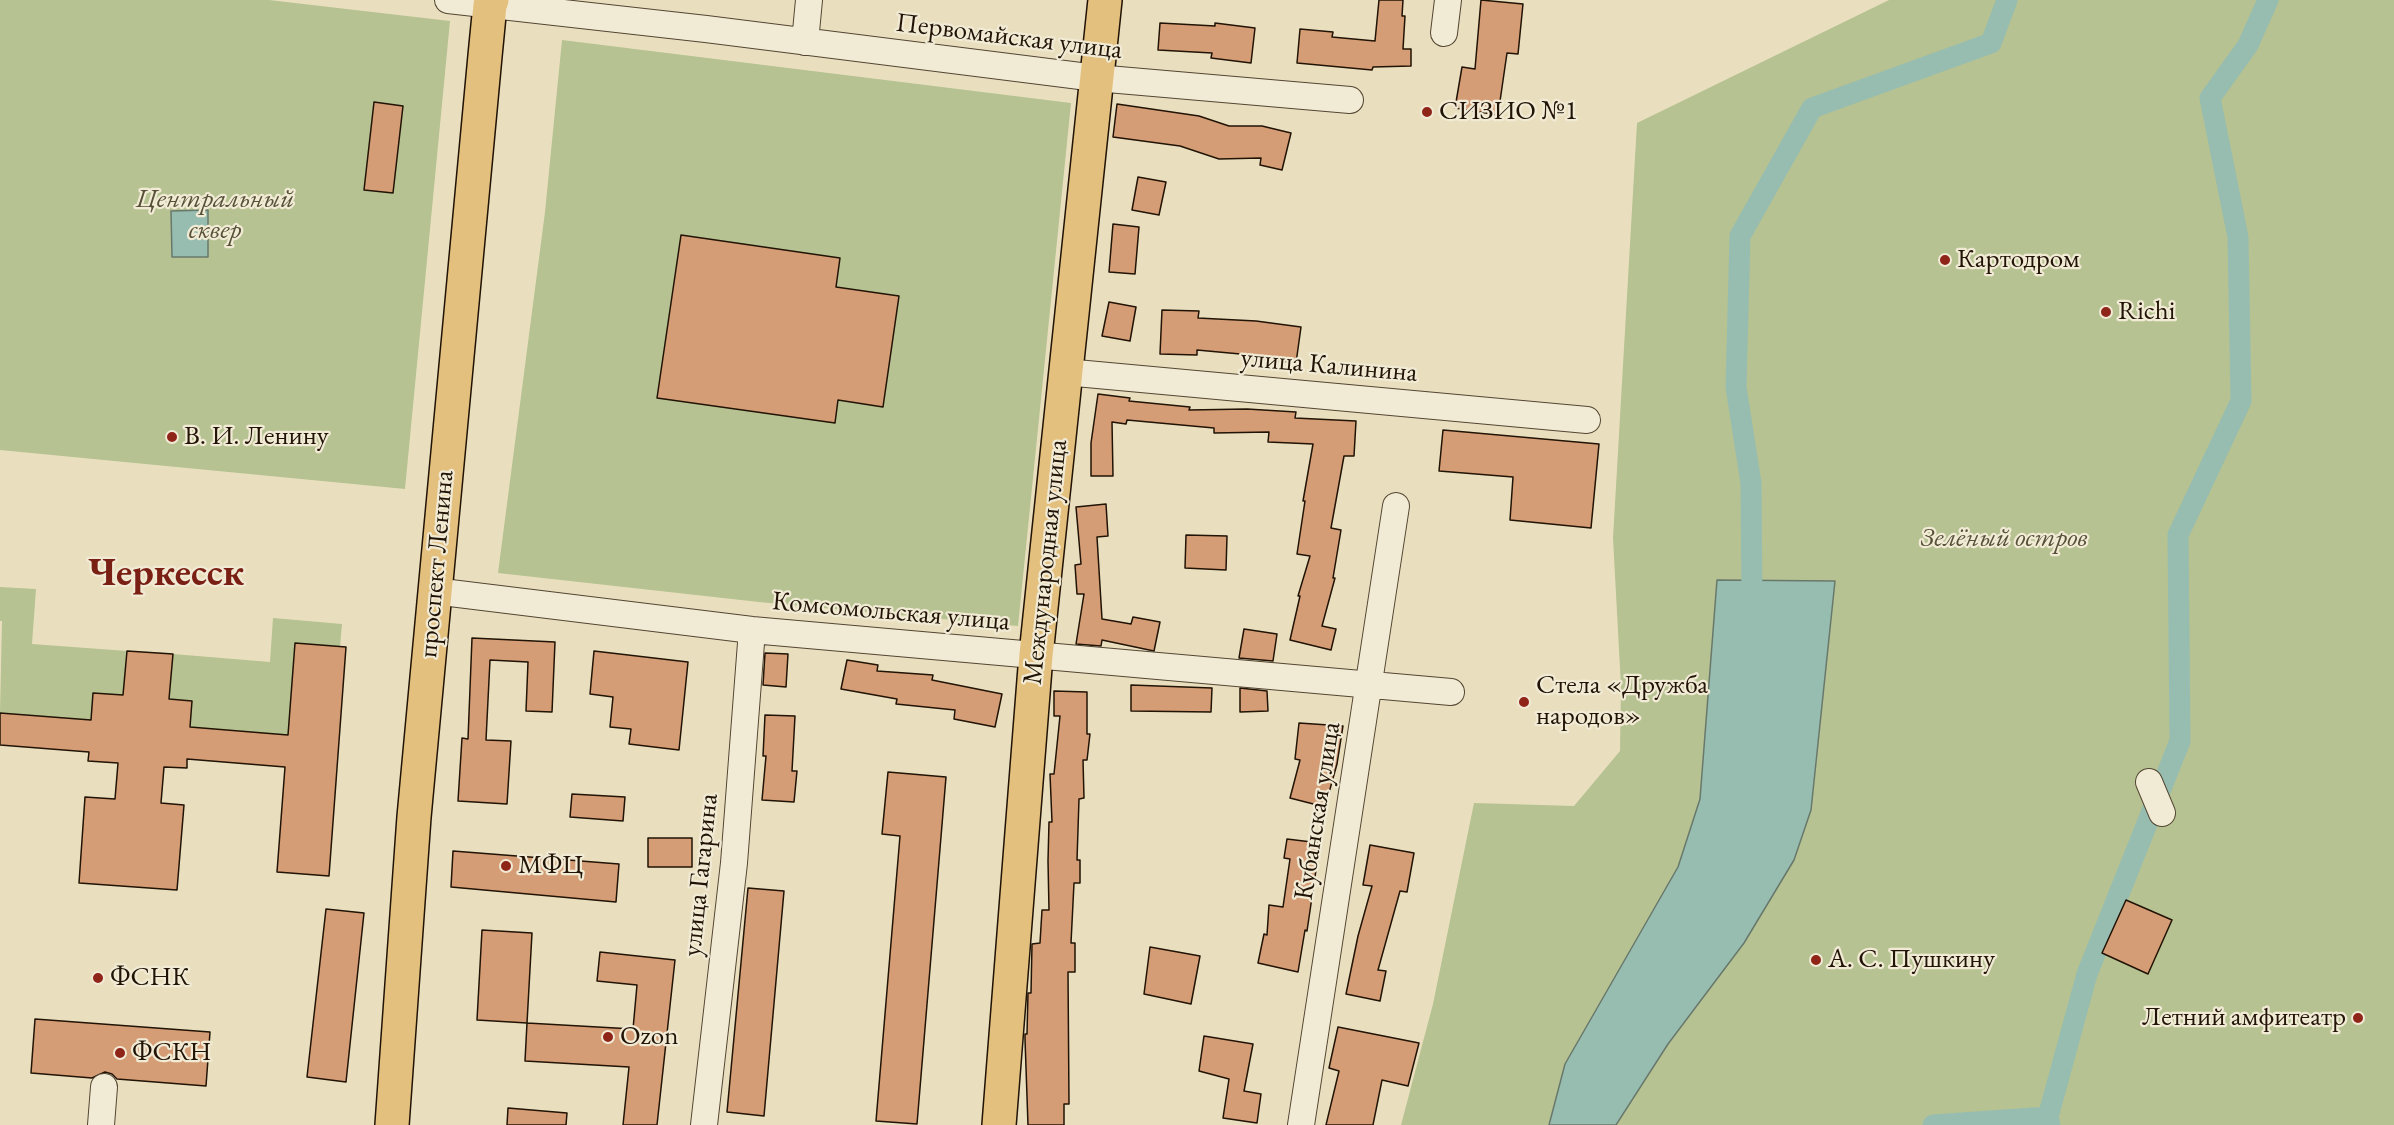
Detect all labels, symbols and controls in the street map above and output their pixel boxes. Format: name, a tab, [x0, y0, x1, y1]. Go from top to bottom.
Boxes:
street label: Первомайская улица	[894, 7, 1124, 67]
place label: СИЗИО №1	[1439, 96, 1578, 128]
marker: СИЗИО №1	[1420, 105, 1434, 119]
park label: Центральный сквер	[136, 184, 294, 247]
place label: Картодром	[1957, 244, 2080, 276]
marker: Картодром	[1938, 253, 1952, 267]
place label: Richi	[2118, 296, 2175, 328]
marker: Richi	[2099, 305, 2113, 319]
street label: улица Калинина	[1239, 342, 1419, 390]
place label: В. И. Ленину	[184, 421, 329, 453]
marker: В. И. Ленину	[165, 430, 179, 444]
street label: Международная улица	[1017, 438, 1075, 686]
street label: проспект Ленина	[413, 469, 461, 659]
park label: Зелёный остров	[1920, 523, 2088, 555]
district label: Черкесск	[88, 551, 244, 597]
street label: Комсомольская улица	[771, 585, 1011, 639]
place label: Стела «Дружба народов»	[1536, 670, 1708, 733]
marker: Стела «Дружба народов»	[1517, 695, 1531, 709]
street label: Кубанская улица	[1288, 720, 1348, 902]
street label: улица Гагарина	[676, 792, 726, 958]
place label: МФЦ	[518, 850, 583, 882]
marker: МФЦ	[499, 859, 513, 873]
place label: А. С. Пушкину	[1828, 944, 1995, 976]
marker: А. С. Пушкину	[1809, 953, 1823, 967]
place label: ФСНК	[110, 962, 189, 994]
marker: ФСНК	[91, 971, 105, 985]
place label: Летний амфитеатр	[2142, 1002, 2346, 1034]
marker: Летний амфитеатр	[2351, 1011, 2365, 1025]
place label: Ozon	[620, 1021, 678, 1053]
marker: Ozon	[601, 1030, 615, 1044]
place label: ФСКН	[132, 1037, 211, 1069]
marker: ФСКН	[113, 1046, 127, 1060]

